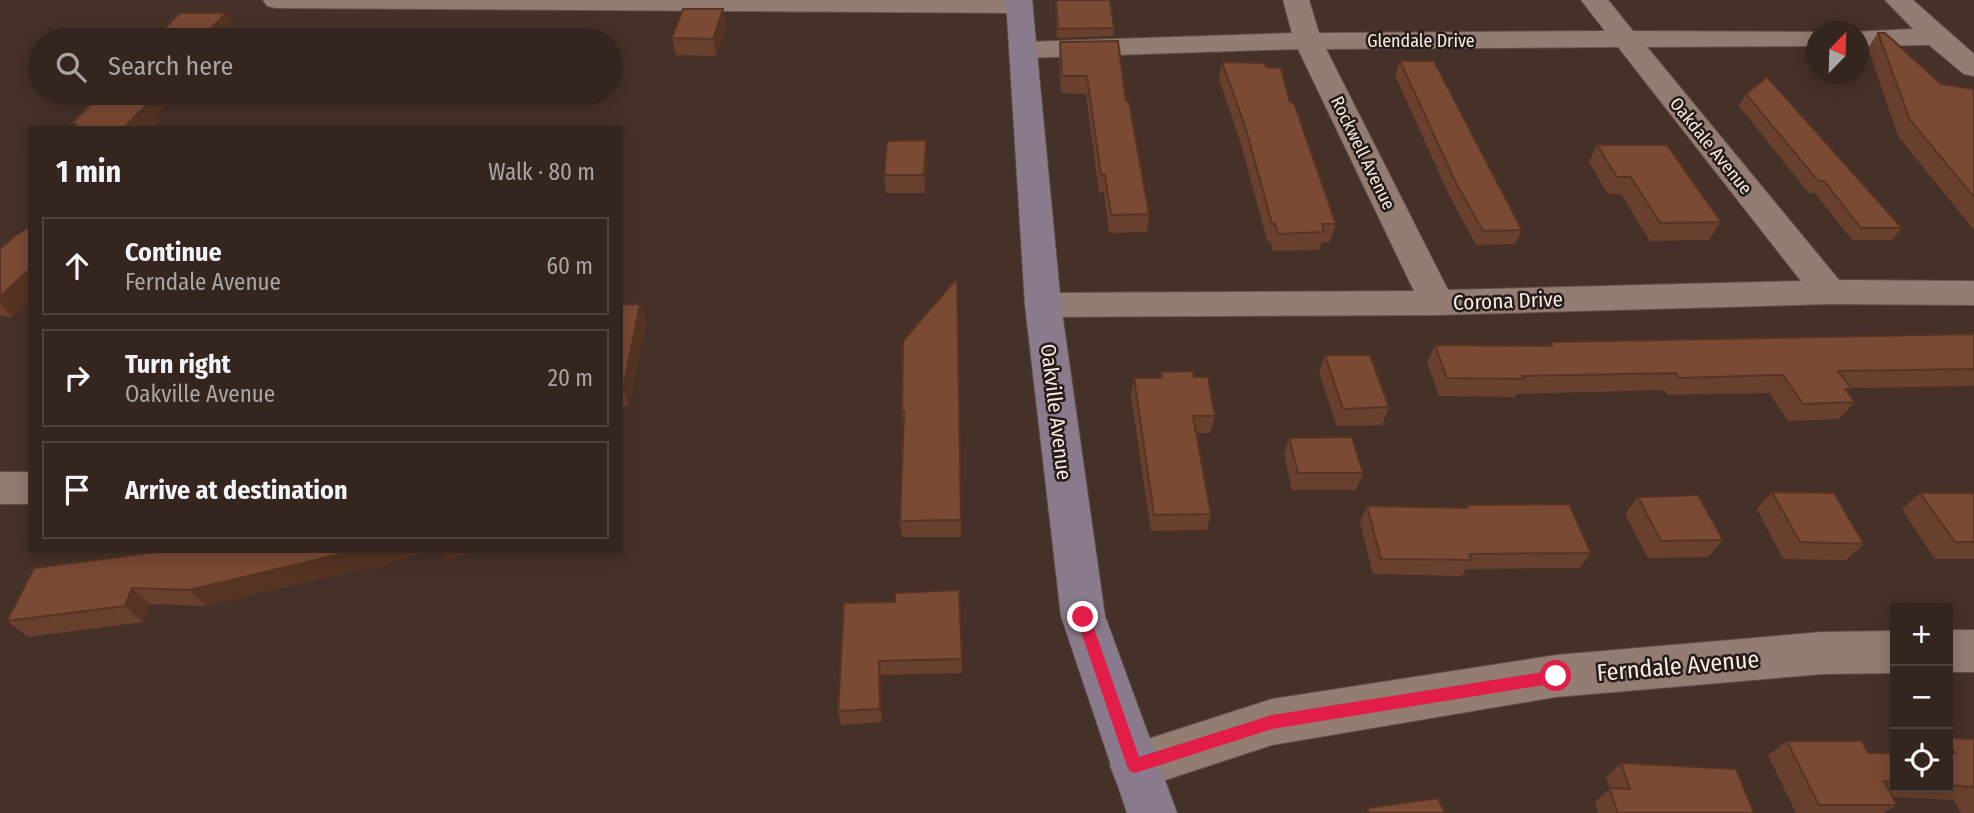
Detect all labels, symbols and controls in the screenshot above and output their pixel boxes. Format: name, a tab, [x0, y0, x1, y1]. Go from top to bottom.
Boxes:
north arrow	[1806, 21, 1869, 84]
search box	[28, 28, 623, 105]
street label: Glendale Drive	[1367, 30, 1475, 52]
icon: search	[52, 48, 90, 86]
text: Search here	[108, 51, 233, 82]
street label: Rockwell Avenue	[1326, 93, 1400, 213]
street label: Oakdale Avenue	[1665, 93, 1757, 199]
text: 1 min	[56, 154, 121, 190]
text: Walk · 80 m	[488, 158, 595, 186]
text: Continue	[125, 237, 222, 268]
icon: ahead	[58, 247, 96, 285]
text: 60 m	[547, 252, 593, 280]
text: Ferndale Avenue	[125, 268, 281, 296]
street label: Corona Drive	[1453, 286, 1563, 316]
street label: Oakville Avenue	[1035, 342, 1077, 482]
text: Turn right	[125, 349, 231, 380]
icon: right	[58, 359, 96, 397]
text: 20 m	[548, 364, 593, 392]
text: Oakville Avenue	[125, 380, 275, 408]
icon: arrive	[58, 471, 96, 509]
text: Arrive at destination	[125, 475, 348, 506]
route end	[1067, 601, 1098, 632]
map controls	[1890, 603, 1953, 792]
button: +	[1890, 603, 1953, 666]
street label: Ferndale Avenue	[1596, 645, 1760, 687]
route start	[1540, 660, 1571, 691]
button: −	[1890, 666, 1953, 729]
button: locate	[1890, 729, 1953, 792]

